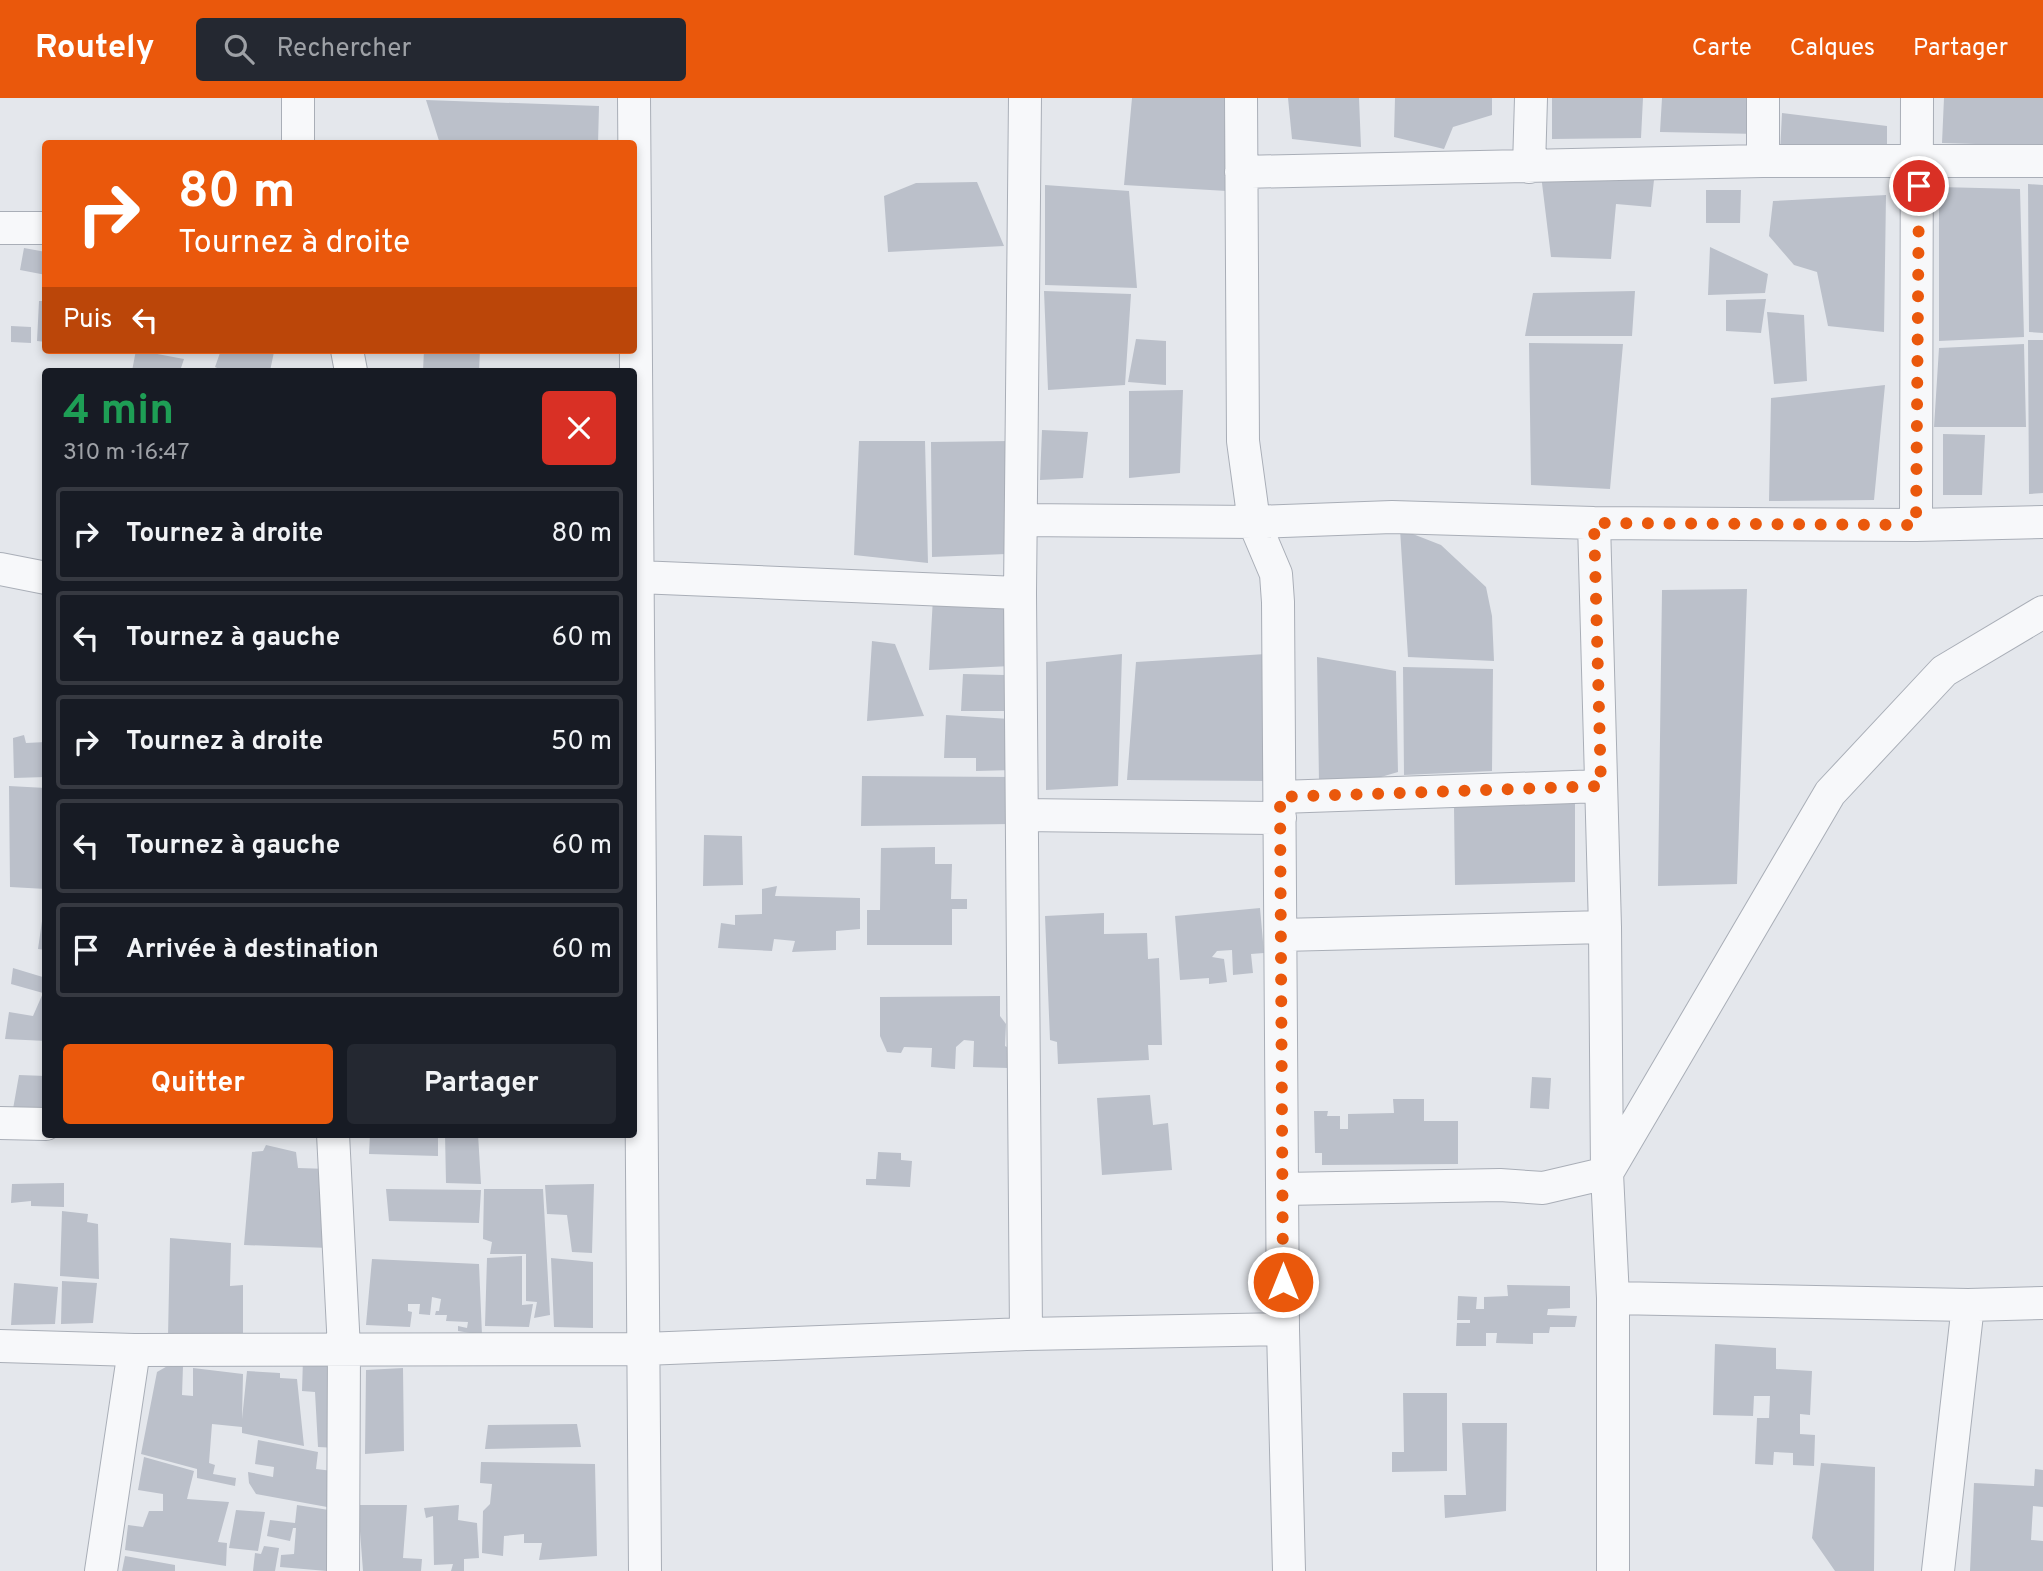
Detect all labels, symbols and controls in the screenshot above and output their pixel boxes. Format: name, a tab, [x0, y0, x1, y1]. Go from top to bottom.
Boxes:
search box	[196, 18, 686, 81]
text: Routely	[35, 28, 154, 70]
icon: search	[220, 30, 258, 68]
text: Rechercher	[276, 33, 412, 66]
text: Carte	[1692, 34, 1752, 64]
text: Calques	[1790, 34, 1875, 64]
text: Partager	[1913, 34, 2008, 64]
pin	[1889, 156, 1949, 216]
text: 80 m	[178, 163, 295, 225]
icon: arrive	[1900, 167, 1938, 205]
icon: right	[63, 168, 154, 259]
text: Tournez à droite	[178, 224, 410, 264]
icon: left	[126, 301, 164, 339]
text: Puis	[63, 304, 112, 337]
text: 4 min	[63, 386, 174, 439]
button: close	[542, 391, 616, 465]
text: 310 m · 16:47	[63, 439, 189, 468]
icon: right	[67, 515, 105, 553]
text: Tournez à droite	[126, 518, 323, 551]
text: 80 m	[552, 518, 612, 551]
icon: left	[67, 619, 105, 657]
text: Tournez à gauche	[126, 622, 340, 655]
text: 60 m	[552, 622, 612, 655]
icon: right	[67, 723, 105, 761]
text: Tournez à droite	[126, 726, 323, 759]
text: 50 m	[551, 726, 612, 759]
icon: left	[67, 827, 105, 865]
text: Tournez à gauche	[126, 830, 340, 863]
text: 60 m	[552, 830, 612, 863]
icon: arrive	[67, 931, 105, 969]
text: Arrivée à destination	[126, 934, 379, 967]
text: 60 m	[552, 934, 612, 967]
button: Quitter	[63, 1044, 333, 1124]
button: Partager	[347, 1044, 616, 1124]
position arrow	[1246, 1245, 1320, 1319]

